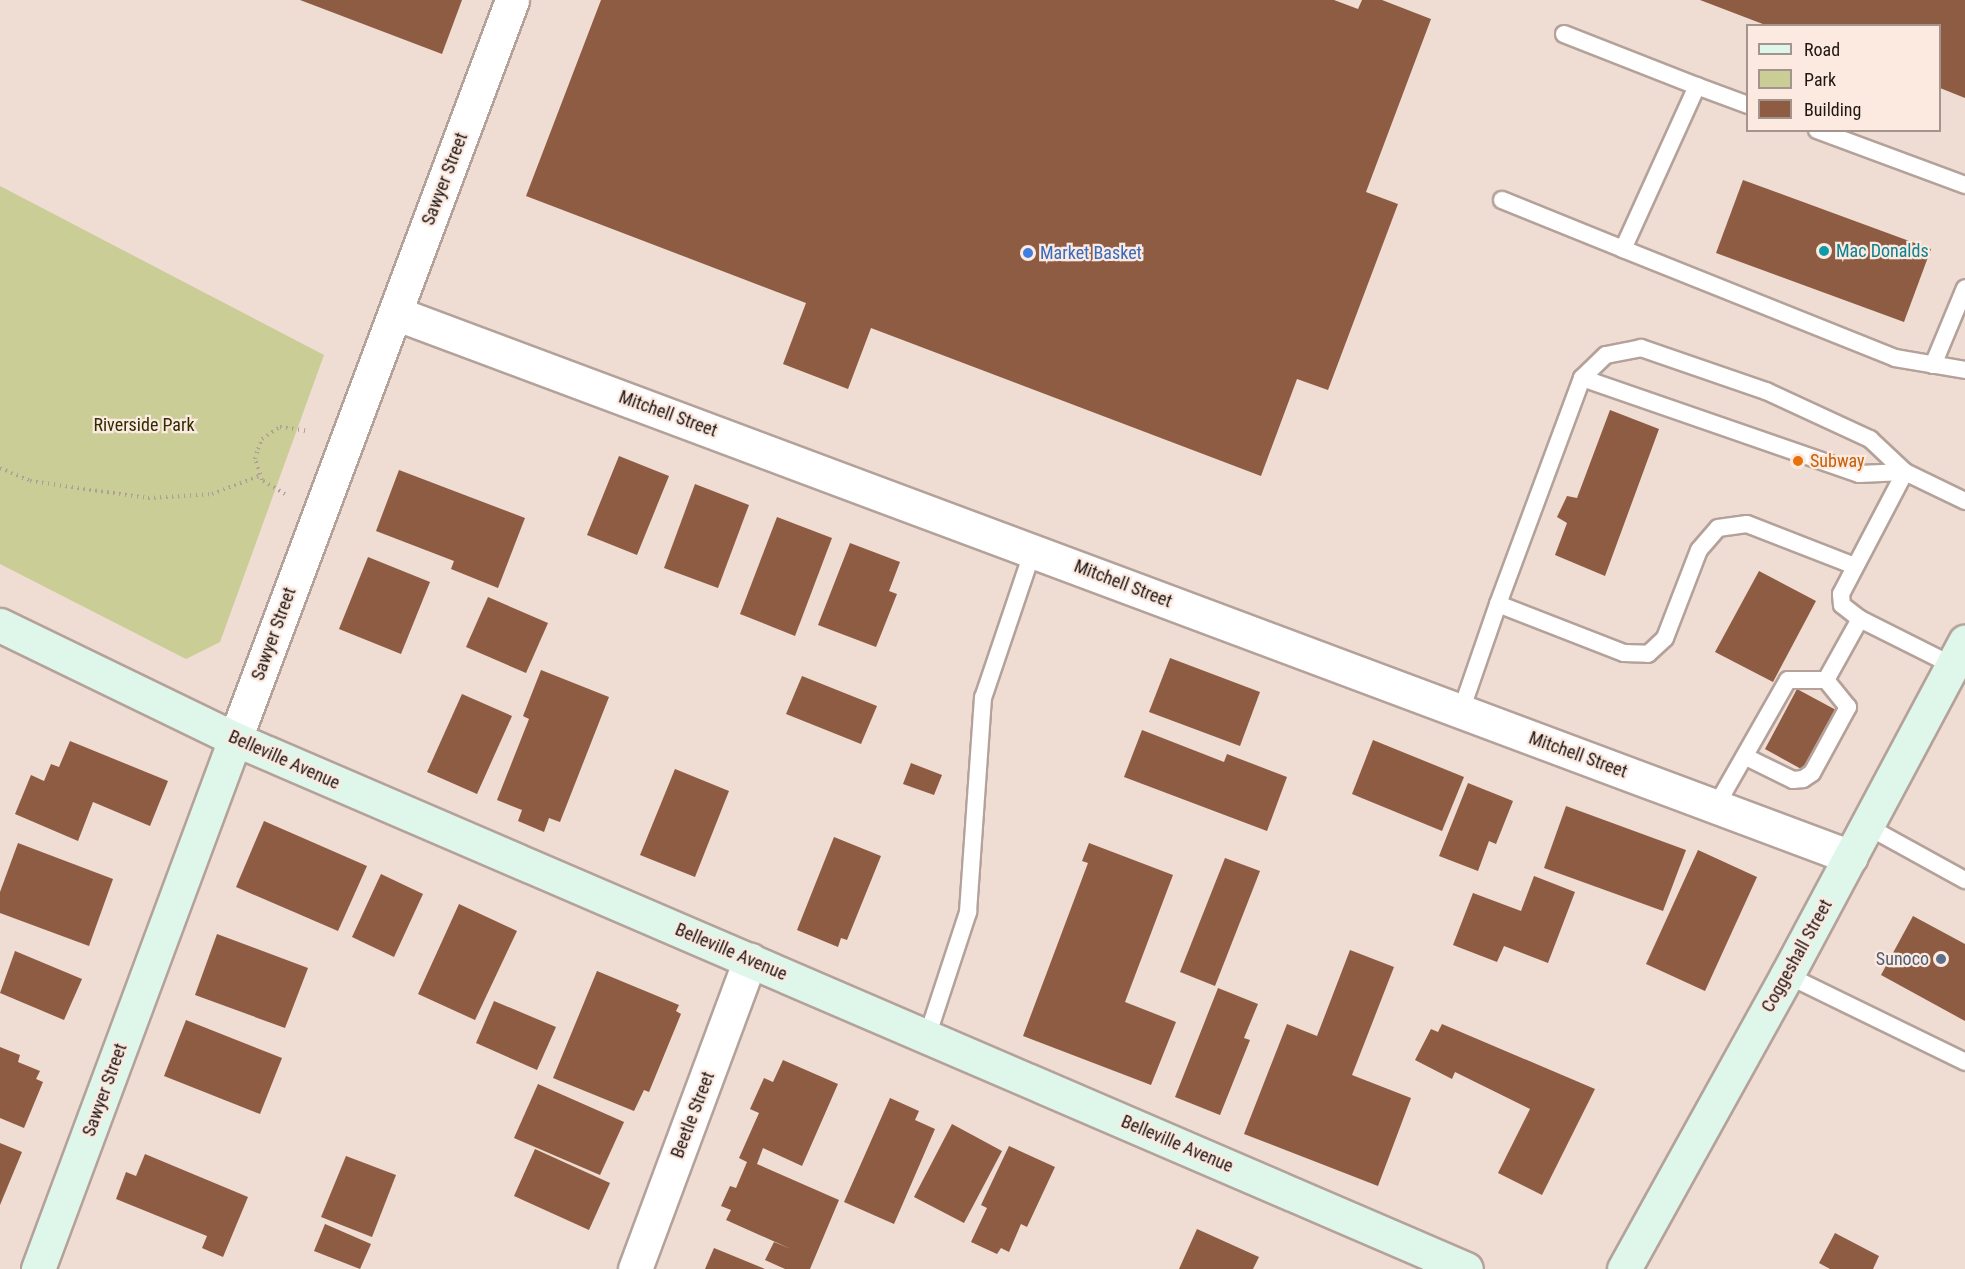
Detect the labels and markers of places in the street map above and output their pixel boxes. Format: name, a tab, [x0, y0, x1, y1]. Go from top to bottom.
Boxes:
place label: Mac Donalds	[1836, 240, 1929, 262]
place label: Market Basket	[1040, 242, 1142, 264]
marker: Mac Donalds	[1817, 244, 1831, 258]
marker: Market Basket	[1021, 246, 1035, 260]
place label: Subway	[1810, 450, 1865, 472]
marker: Subway	[1791, 454, 1805, 468]
place label: Sunoco	[1876, 948, 1929, 970]
marker: Sunoco	[1934, 952, 1948, 966]

